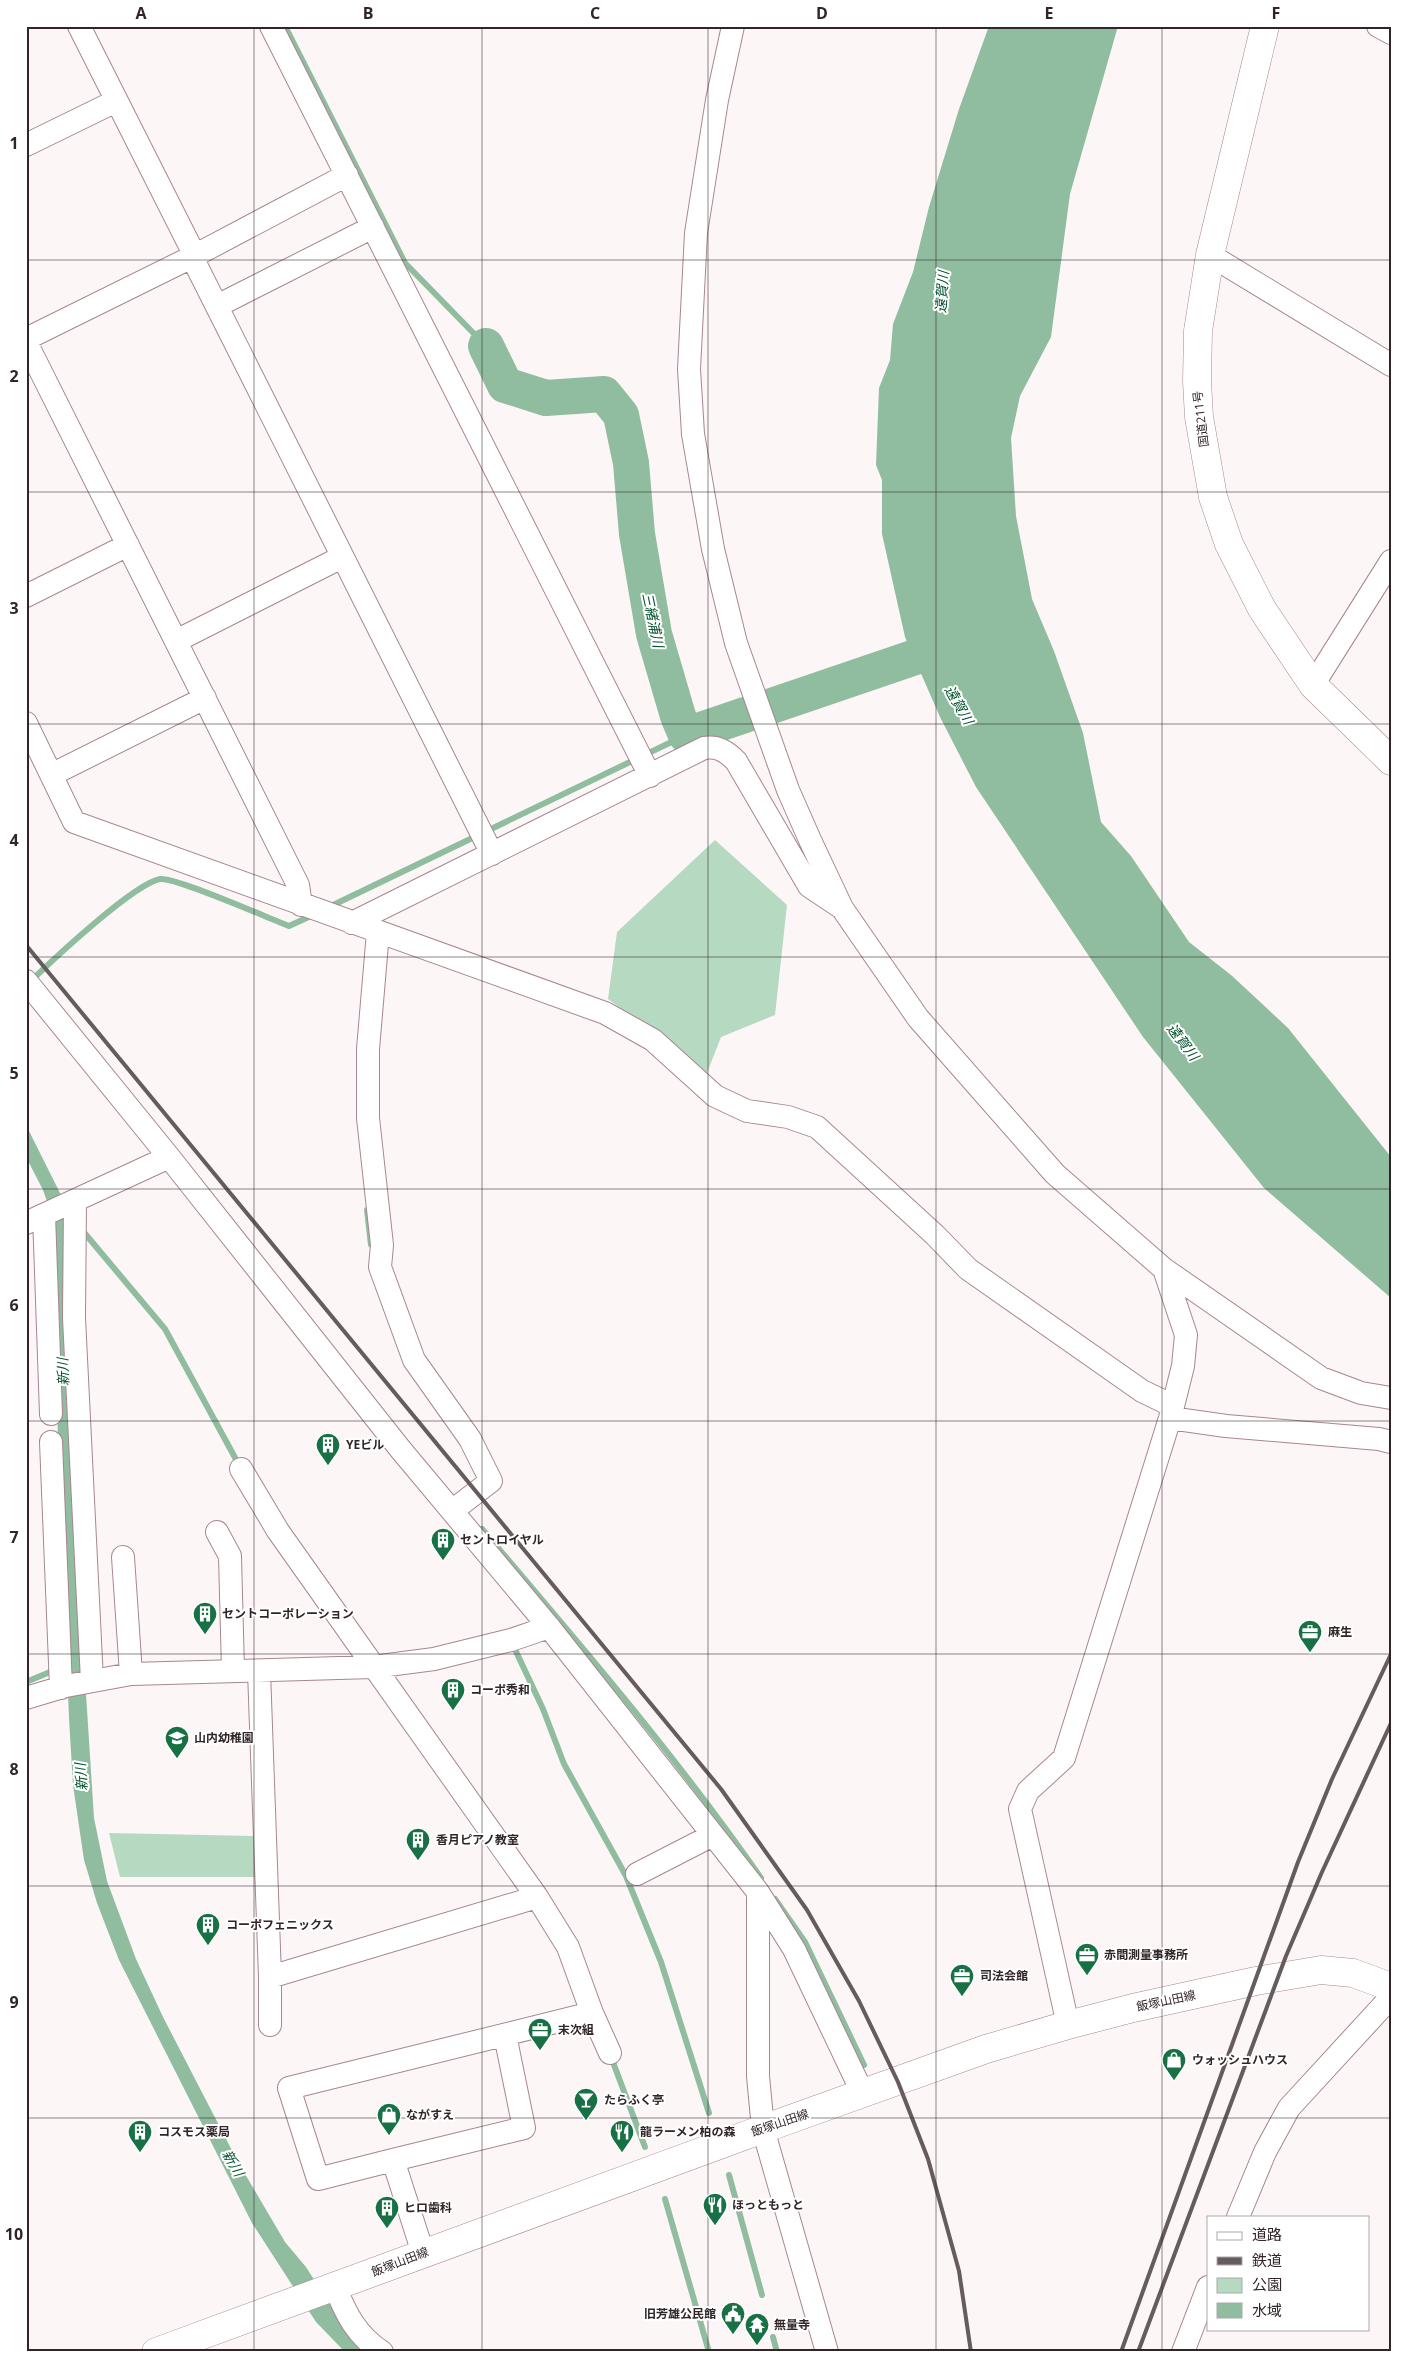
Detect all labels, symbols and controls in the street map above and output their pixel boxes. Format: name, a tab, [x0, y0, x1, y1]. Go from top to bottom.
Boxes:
text: A	[135, 2, 147, 24]
text: B	[363, 2, 373, 24]
text: C	[590, 2, 600, 24]
text: D	[816, 2, 828, 24]
text: E	[1045, 2, 1054, 24]
text: F	[1272, 2, 1280, 24]
text: 1	[9, 132, 19, 154]
water label: 遠賀川	[931, 268, 953, 314]
text: 2	[9, 365, 19, 387]
street label: 国道211号	[1189, 390, 1212, 448]
water label: 三緒浦川	[638, 591, 669, 651]
text: 3	[9, 597, 19, 619]
water label: 遠賀川	[941, 682, 979, 729]
text: 4	[9, 829, 19, 851]
water label: 遠賀川	[1163, 1019, 1205, 1066]
text: 5	[9, 1062, 19, 1084]
text: 6	[9, 1294, 19, 1316]
water label: 新川	[52, 1356, 72, 1386]
building icon: YEビル	[315, 1432, 341, 1466]
place label: YEビル	[346, 1436, 384, 1453]
text: 7	[9, 1526, 19, 1548]
building icon: セントロイヤル	[430, 1527, 456, 1561]
place label: セントロイヤル	[460, 1531, 544, 1548]
building icon: セントコーポレーション	[192, 1601, 218, 1635]
place label: セントコーポレーション	[222, 1605, 354, 1622]
office icon: 麻生	[1297, 1619, 1323, 1653]
place label: 麻生	[1328, 1623, 1352, 1640]
building icon: コーポ秀和	[440, 1677, 466, 1711]
place label: コーポ秀和	[470, 1681, 530, 1698]
school or university icon: 山内幼稚園	[164, 1725, 190, 1759]
place label: 山内幼稚園	[194, 1729, 254, 1746]
text: 8	[9, 1758, 19, 1780]
water label: 新川	[70, 1760, 91, 1792]
building icon: 香月ピアノ教室	[405, 1827, 431, 1861]
place label: 香月ピアノ教室	[436, 1831, 519, 1848]
building icon: コーポフェニックス	[195, 1912, 221, 1946]
place label: コーポフェニックス	[226, 1916, 334, 1933]
office icon: 赤間測量事務所	[1074, 1942, 1100, 1976]
place label: 赤間測量事務所	[1104, 1946, 1188, 1963]
office icon: 司法会館	[949, 1963, 975, 1997]
place label: 司法会館	[980, 1967, 1028, 1984]
street label: 飯塚山田線	[1135, 1986, 1197, 2015]
text: 9	[9, 1991, 19, 2013]
office icon: 末次組	[527, 2017, 553, 2051]
place label: 末次組	[558, 2021, 594, 2038]
shop icon: ウォッシュハウス	[1161, 2047, 1187, 2081]
place label: ウォッシュハウス	[1192, 2051, 1288, 2068]
bar icon: たらふく亭	[573, 2087, 599, 2121]
place label: たらふく亭	[604, 2091, 664, 2108]
shop icon: ながすえ	[376, 2102, 402, 2136]
street label: 飯塚山田線	[749, 2105, 811, 2140]
place label: ながすえ	[406, 2106, 454, 2123]
building icon: コスモス薬局	[127, 2119, 153, 2153]
restaurant icon: 龍ラーメン柏の森	[609, 2119, 635, 2153]
place label: コスモス薬局	[158, 2123, 230, 2140]
place label: 龍ラーメン柏の森	[640, 2123, 736, 2140]
water label: 新川	[218, 2146, 250, 2181]
restaurant icon: ほっともっと	[702, 2192, 728, 2226]
building icon: ヒロ歯科	[374, 2195, 400, 2229]
place label: ほっともっと	[732, 2196, 804, 2213]
place label: ヒロ歯科	[404, 2199, 452, 2216]
legend	[1207, 2216, 1370, 2330]
text: 10	[5, 2223, 23, 2245]
text: 道路	[1252, 2224, 1282, 2244]
street label: 飯塚山田線	[369, 2243, 431, 2280]
text: 鉄道	[1252, 2250, 1282, 2270]
text: 公園	[1252, 2274, 1282, 2294]
text: 水域	[1252, 2300, 1282, 2320]
public building icon: 旧芳雄公民館	[720, 2301, 746, 2335]
place label: 旧芳雄公民館	[644, 2305, 716, 2322]
temple icon: 無量寺	[744, 2312, 770, 2346]
place label: 無量寺	[774, 2316, 810, 2333]

